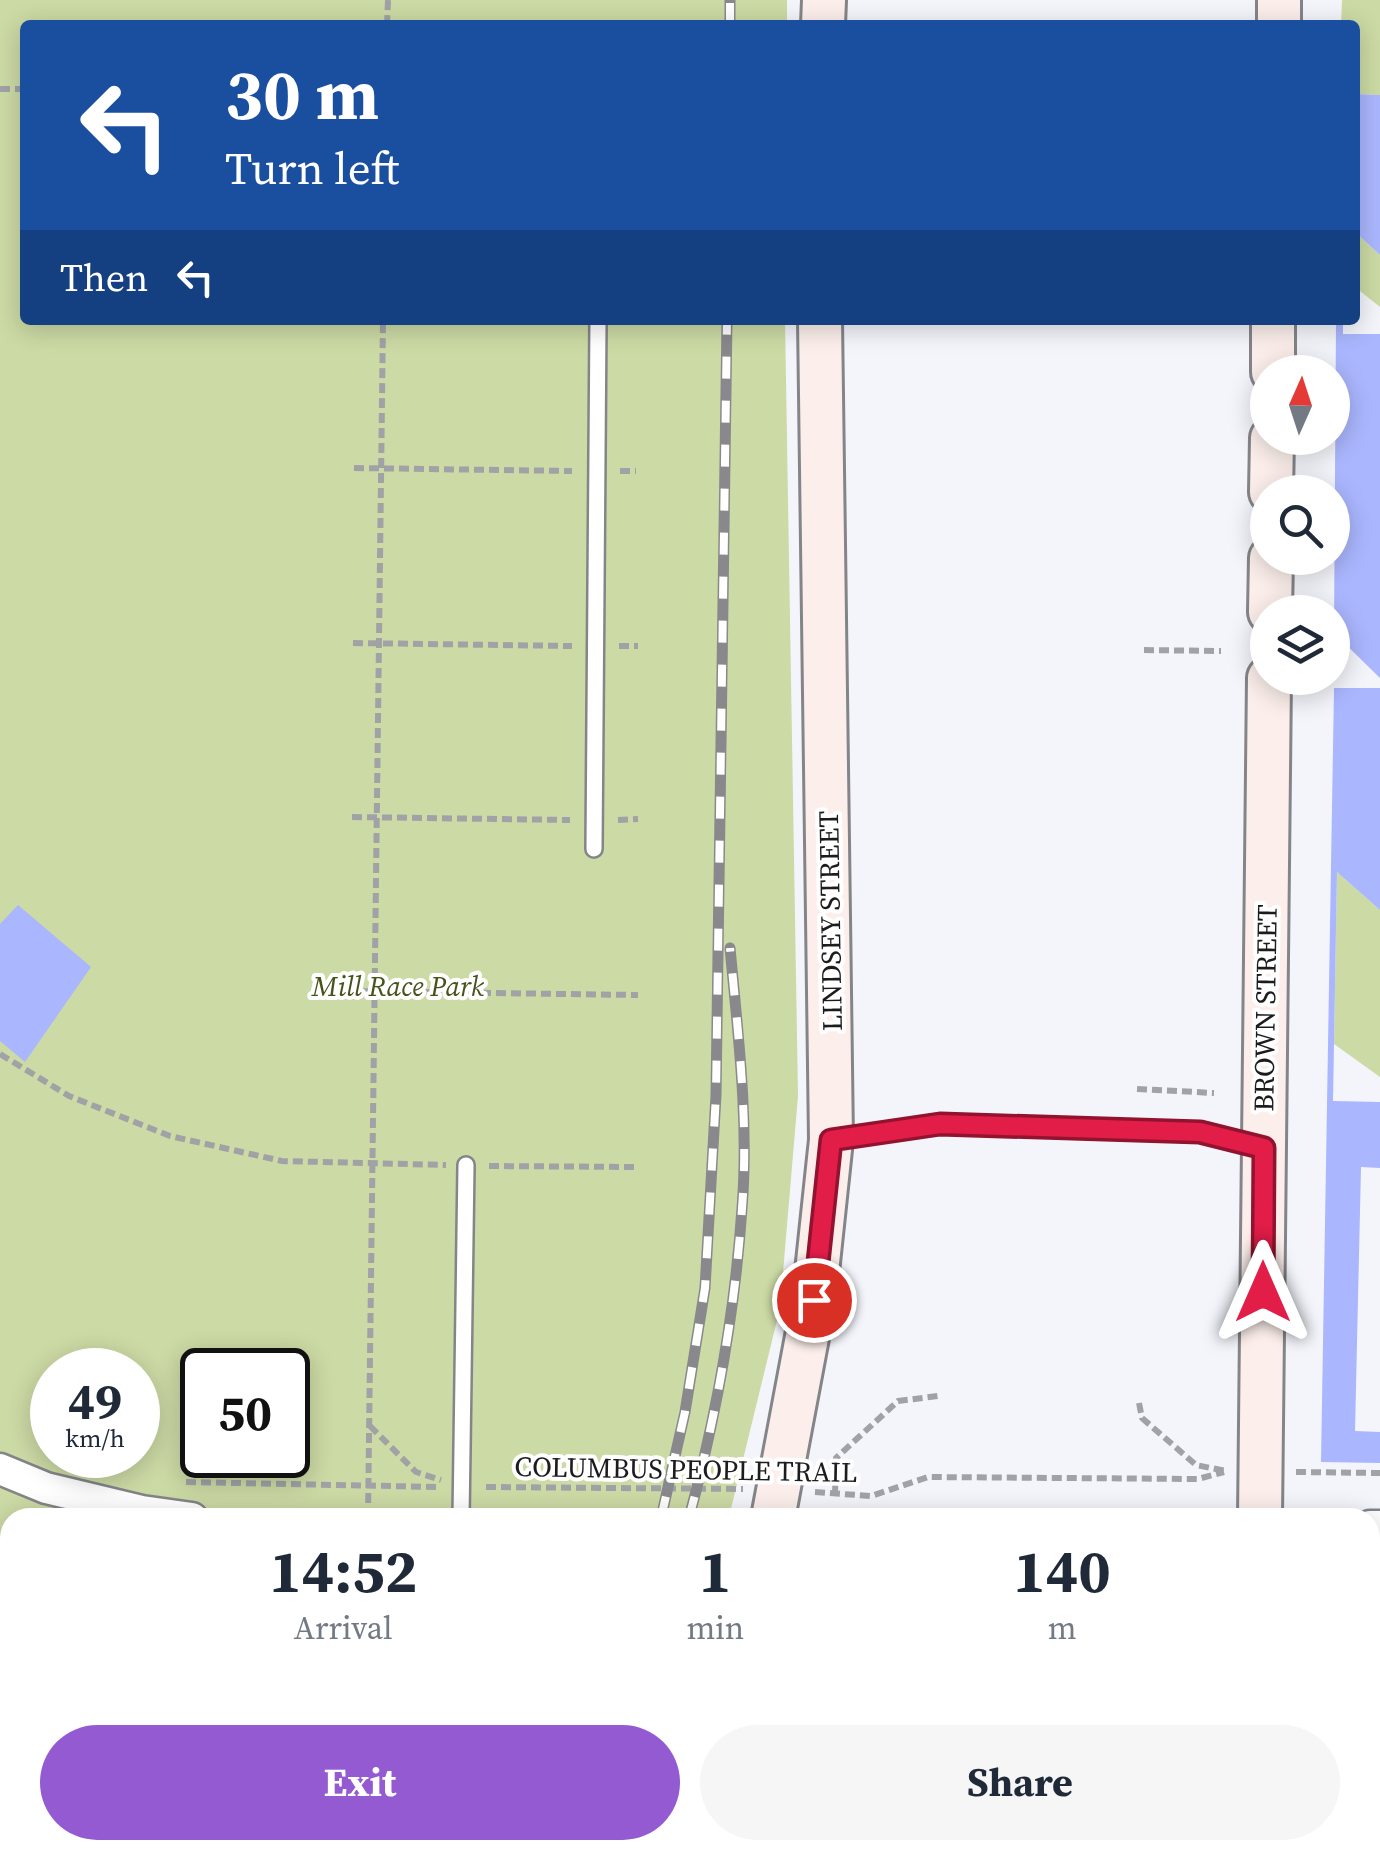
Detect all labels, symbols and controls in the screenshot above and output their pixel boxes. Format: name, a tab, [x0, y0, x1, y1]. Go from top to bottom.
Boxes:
text: 30 m	[225, 46, 379, 142]
icon: left	[60, 60, 190, 190]
text: Turn left	[225, 137, 399, 199]
icon: left	[168, 250, 223, 305]
text: Then	[60, 252, 148, 304]
north arrow	[1250, 355, 1350, 455]
map controls	[1250, 355, 1350, 695]
button: search	[1250, 475, 1350, 575]
button: layers	[1250, 595, 1350, 695]
street label: LINDSEY STREET	[809, 810, 851, 1032]
street label: BROWN STREET	[1244, 904, 1286, 1112]
park label: Mill Race Park	[311, 967, 485, 1005]
position arrow	[1211, 1240, 1315, 1344]
pin	[772, 1258, 857, 1343]
icon: arrive	[787, 1273, 842, 1328]
speed limit sign: 50	[180, 1348, 310, 1478]
text: 49	[68, 1366, 122, 1435]
text: km/h	[65, 1421, 125, 1455]
street label: COLUMBUS PEOPLE TRAIL	[514, 1447, 858, 1491]
text: 14:52	[269, 1530, 417, 1612]
text: 1	[699, 1530, 732, 1612]
text: 140	[1013, 1530, 1111, 1612]
text: Arrival	[294, 1606, 393, 1650]
text: min	[686, 1606, 744, 1650]
text: m	[1048, 1606, 1076, 1650]
button: Exit	[40, 1725, 680, 1840]
button: Share	[700, 1725, 1340, 1840]

